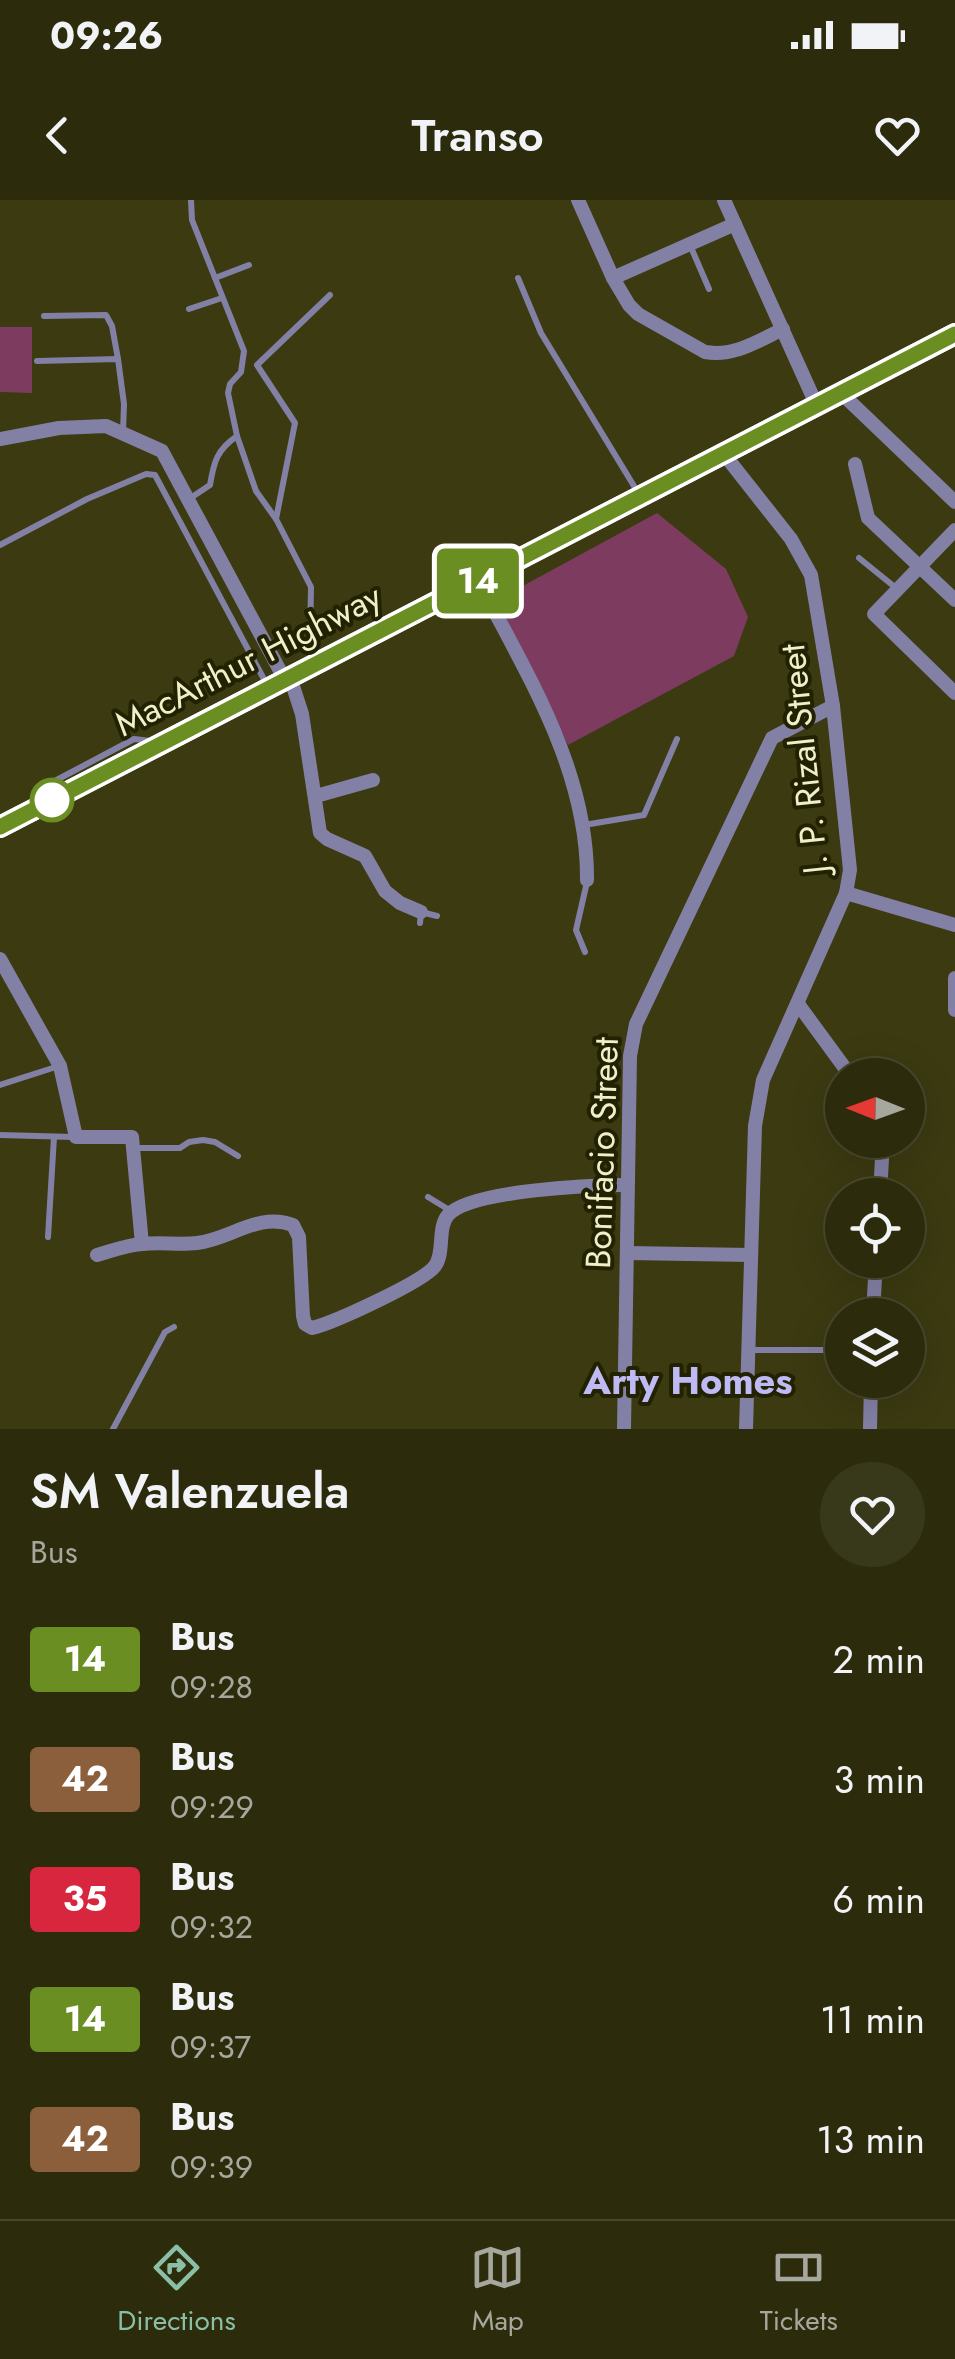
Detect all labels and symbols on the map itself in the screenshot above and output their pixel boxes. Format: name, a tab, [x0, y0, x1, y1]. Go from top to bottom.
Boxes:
line badge: 14	[433, 548, 523, 614]
street label: MacArthur Highway	[106, 571, 390, 749]
street label: J. P. Rizal Street	[767, 641, 841, 880]
unlabelled marker	[31, 779, 73, 821]
street label: Bonifacio Street	[573, 1036, 631, 1270]
north arrow	[825, 1058, 925, 1158]
district label: Arty Homes	[582, 1353, 793, 1408]

